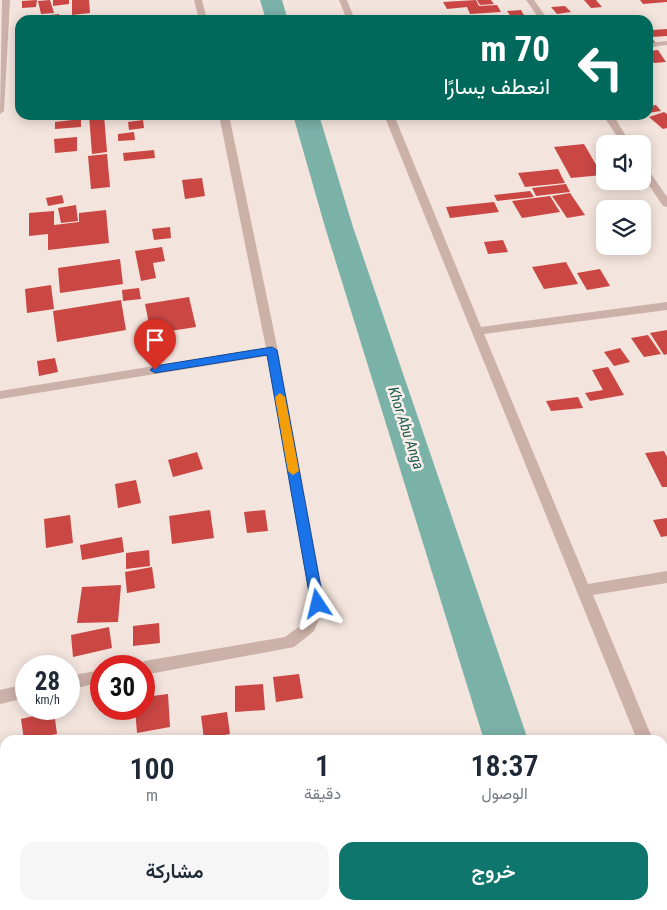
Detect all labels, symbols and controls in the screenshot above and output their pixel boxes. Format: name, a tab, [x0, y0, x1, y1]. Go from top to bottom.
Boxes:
text: 70 m	[481, 29, 550, 70]
icon: left	[568, 35, 633, 100]
text: انعطف يسارًا	[443, 74, 550, 99]
map controls	[596, 135, 651, 255]
button: sound	[596, 135, 651, 190]
button: layers	[596, 200, 651, 255]
pin	[134, 319, 176, 370]
icon: arrive	[141, 326, 169, 354]
water label: Khor Abu Anga	[384, 384, 428, 472]
position arrow	[291, 577, 343, 629]
speed limit sign: 30	[90, 655, 155, 720]
text: 28	[35, 667, 60, 696]
text: km/h	[35, 693, 60, 707]
text: 1	[315, 748, 330, 783]
text: 18:37	[470, 748, 539, 783]
text: 100	[129, 751, 175, 786]
text: دقيقة	[304, 784, 341, 803]
text: الوصول	[481, 784, 528, 803]
text: m	[146, 786, 158, 805]
button: مشاركة	[20, 842, 329, 900]
button: خروج	[339, 842, 648, 900]

